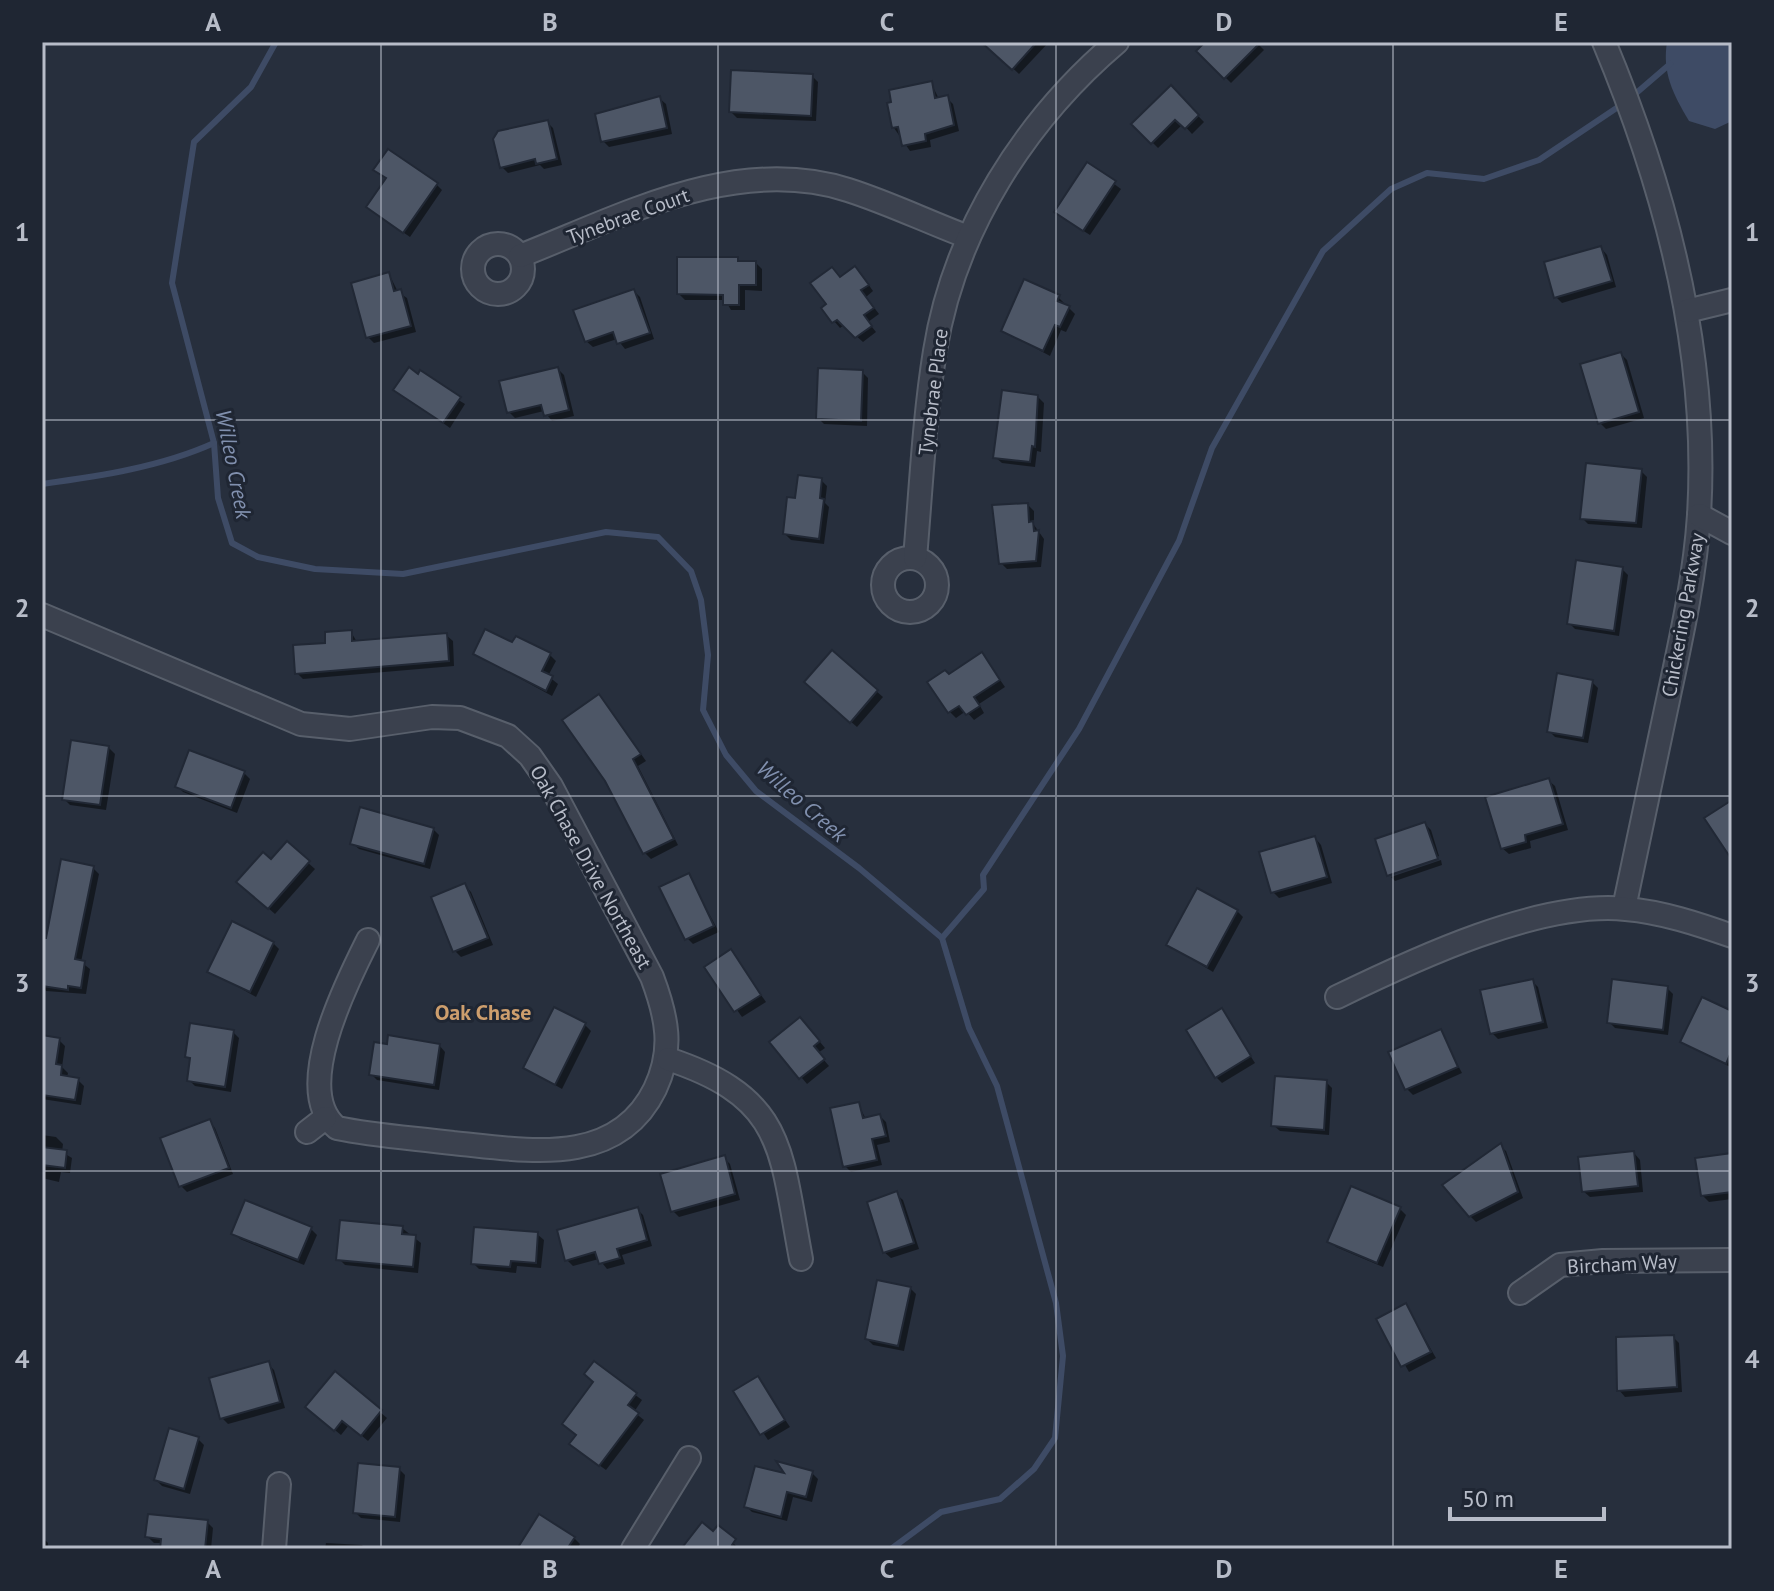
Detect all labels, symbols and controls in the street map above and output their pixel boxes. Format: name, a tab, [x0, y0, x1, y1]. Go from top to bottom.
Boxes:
text: A	[205, 5, 221, 38]
text: B	[542, 5, 558, 38]
text: C	[880, 5, 894, 38]
text: D	[1216, 5, 1232, 38]
text: E	[1554, 5, 1568, 38]
street label: Tynebrae Court	[563, 182, 693, 250]
text: 1	[15, 215, 29, 248]
text: 1	[1745, 215, 1759, 248]
street label: Tynebrae Place	[912, 327, 954, 457]
water label: Willeo Creek	[210, 407, 259, 522]
street label: Chickering Parkway	[1656, 530, 1710, 699]
text: 2	[15, 591, 29, 624]
text: 2	[1745, 591, 1759, 624]
water label: Willeo Creek	[751, 754, 854, 849]
street label: Oak Chase Drive Northeast	[524, 761, 658, 974]
text: 3	[15, 966, 29, 999]
text: 3	[1745, 966, 1759, 999]
district label: Oak Chase	[435, 998, 531, 1026]
street label: Bircham Way	[1566, 1248, 1678, 1280]
text: 4	[15, 1342, 30, 1375]
text: 4	[1745, 1342, 1760, 1375]
scale bar	[1450, 1471, 1604, 1521]
text: 50 m	[1462, 1483, 1514, 1514]
text: A	[205, 1552, 221, 1585]
text: B	[542, 1552, 558, 1585]
text: C	[880, 1552, 894, 1585]
text: D	[1216, 1552, 1232, 1585]
text: E	[1554, 1552, 1568, 1585]

